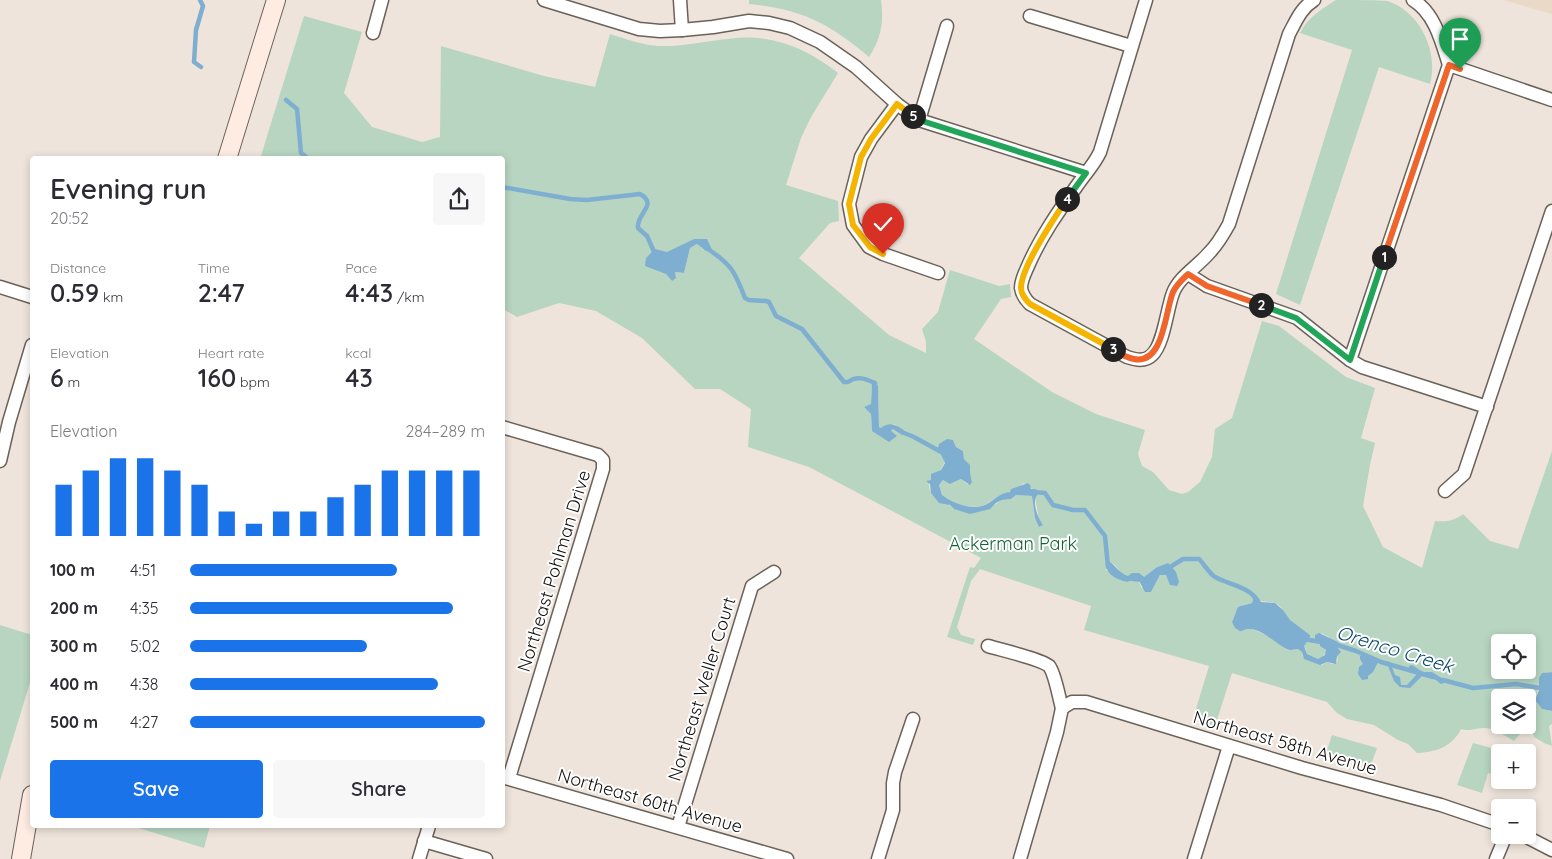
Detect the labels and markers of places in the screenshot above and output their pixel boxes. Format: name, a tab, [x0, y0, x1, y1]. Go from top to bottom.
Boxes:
pin	[1439, 18, 1481, 69]
pin: 5	[900, 104, 926, 128]
pin: 4	[1054, 186, 1080, 212]
pin	[862, 203, 904, 254]
pin: 1	[1372, 244, 1396, 270]
pin: 2	[1248, 292, 1274, 318]
pin: 3	[1100, 336, 1126, 362]

